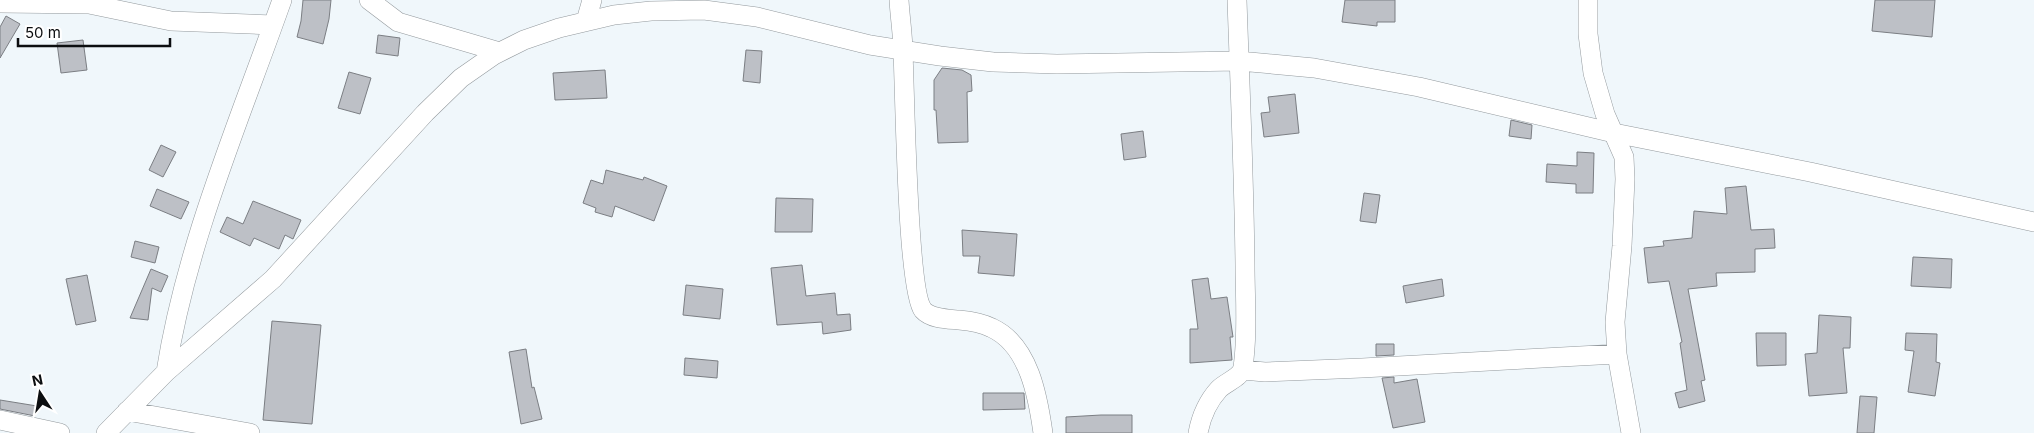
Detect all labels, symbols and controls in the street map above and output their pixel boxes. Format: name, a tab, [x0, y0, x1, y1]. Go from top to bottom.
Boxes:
scale bar	[18, 15, 170, 47]
text: 50 m	[25, 23, 61, 42]
north arrow	[15, 368, 65, 418]
text: N	[30, 370, 44, 389]

